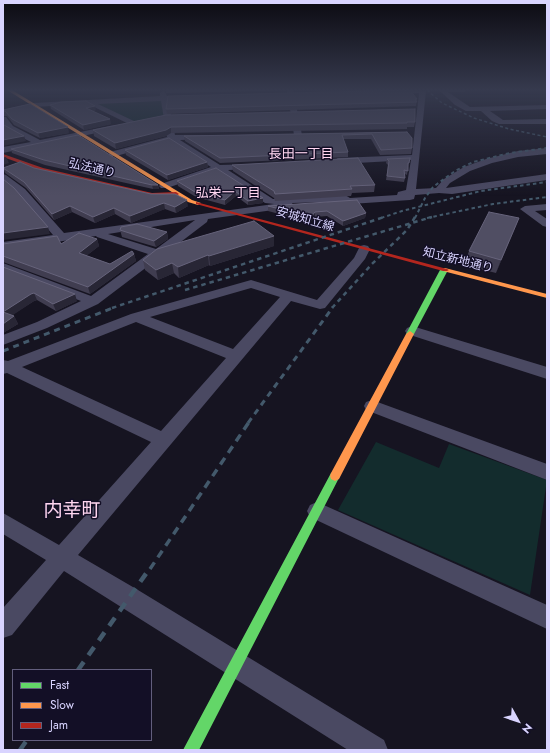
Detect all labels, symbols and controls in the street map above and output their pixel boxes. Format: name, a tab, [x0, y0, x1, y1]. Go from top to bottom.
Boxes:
district label: 長田一丁目	[269, 147, 333, 163]
street label: 弘法通り	[67, 157, 117, 181]
district label: 弘栄一丁目	[196, 186, 260, 202]
street label: 安城知立線	[274, 205, 336, 235]
street label: 知立新地通り	[421, 245, 495, 277]
district label: 内幸町	[44, 500, 100, 522]
legend	[12, 669, 152, 741]
text: Fast	[50, 676, 69, 694]
text: Slow	[50, 696, 74, 714]
north arrow	[498, 701, 538, 741]
text: Jam	[50, 716, 68, 734]
text: N	[518, 720, 536, 737]

